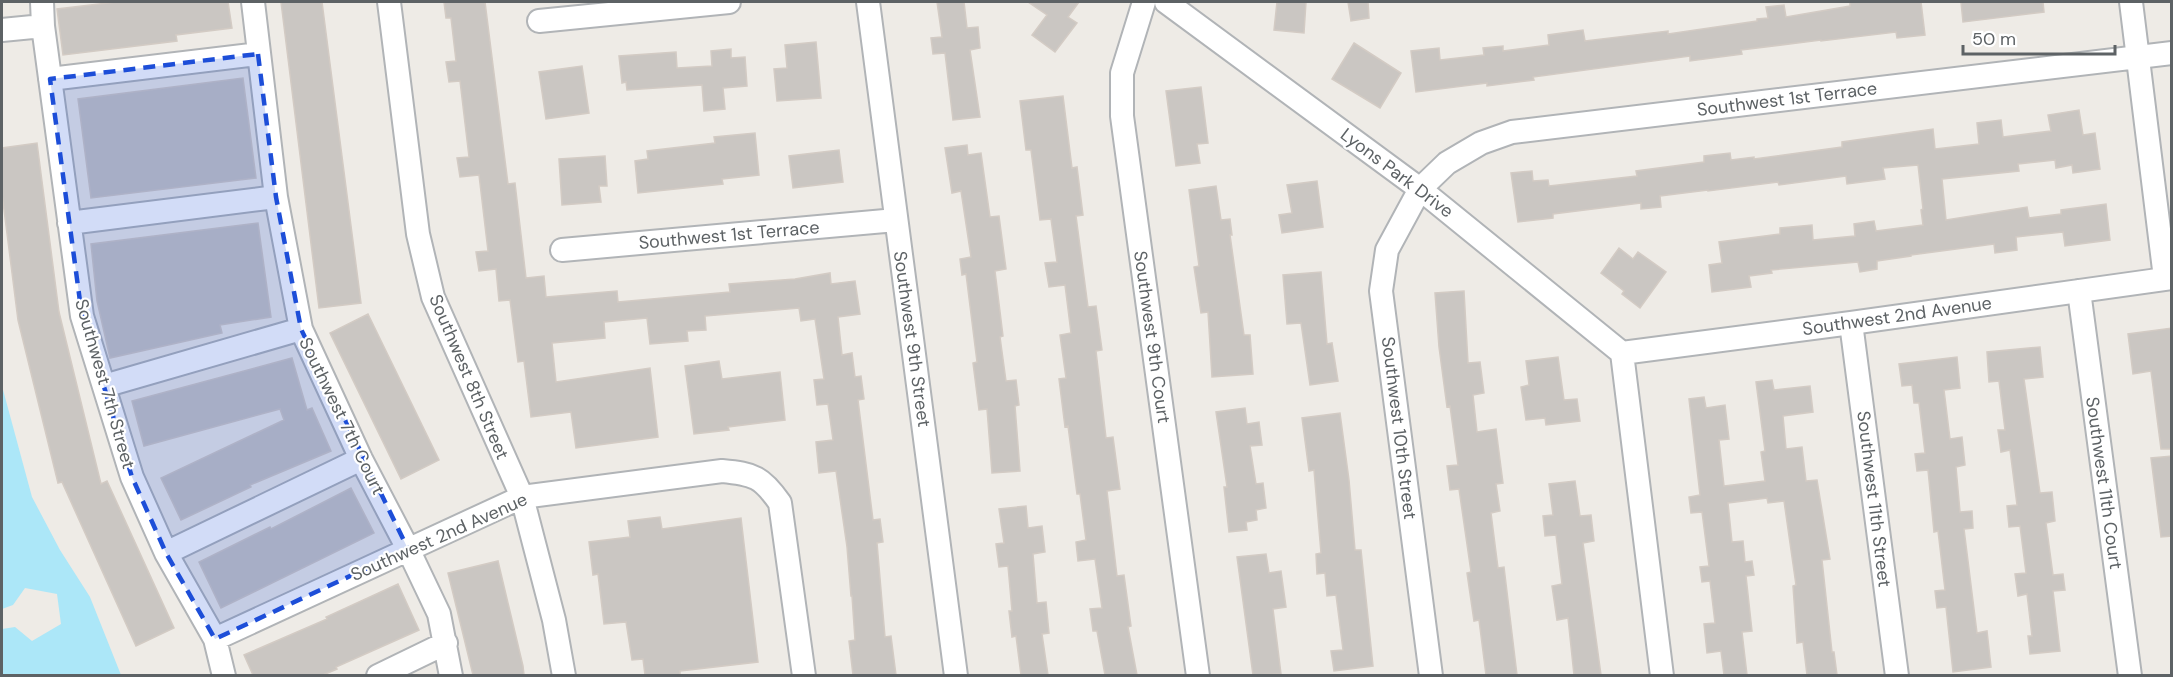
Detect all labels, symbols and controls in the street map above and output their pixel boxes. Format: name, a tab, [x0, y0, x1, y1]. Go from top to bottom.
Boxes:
scale bar	[1963, 18, 2114, 56]
text: 50 m	[1972, 27, 2016, 51]
street label: Southwest 1st Terrace	[1696, 76, 1878, 122]
street label: Lyons Park Drive	[1336, 123, 1458, 223]
street label: Southwest 1st Terrace	[638, 215, 820, 255]
street label: Southwest 9th Street	[888, 249, 936, 429]
street label: Southwest 9th Court	[1128, 249, 1176, 425]
street label: Southwest 8th Street	[423, 291, 515, 463]
street label: Southwest 2nd Avenue	[1801, 291, 1993, 341]
street label: Southwest 7th Street	[69, 296, 141, 472]
street label: Southwest 7th Court	[293, 333, 391, 499]
street label: Southwest 10th Street	[1376, 335, 1422, 521]
street label: Southwest 11th Court	[2080, 395, 2128, 571]
street label: Southwest 11th Street	[1851, 410, 1897, 588]
street label: Southwest 2nd Avenue	[347, 487, 531, 587]

